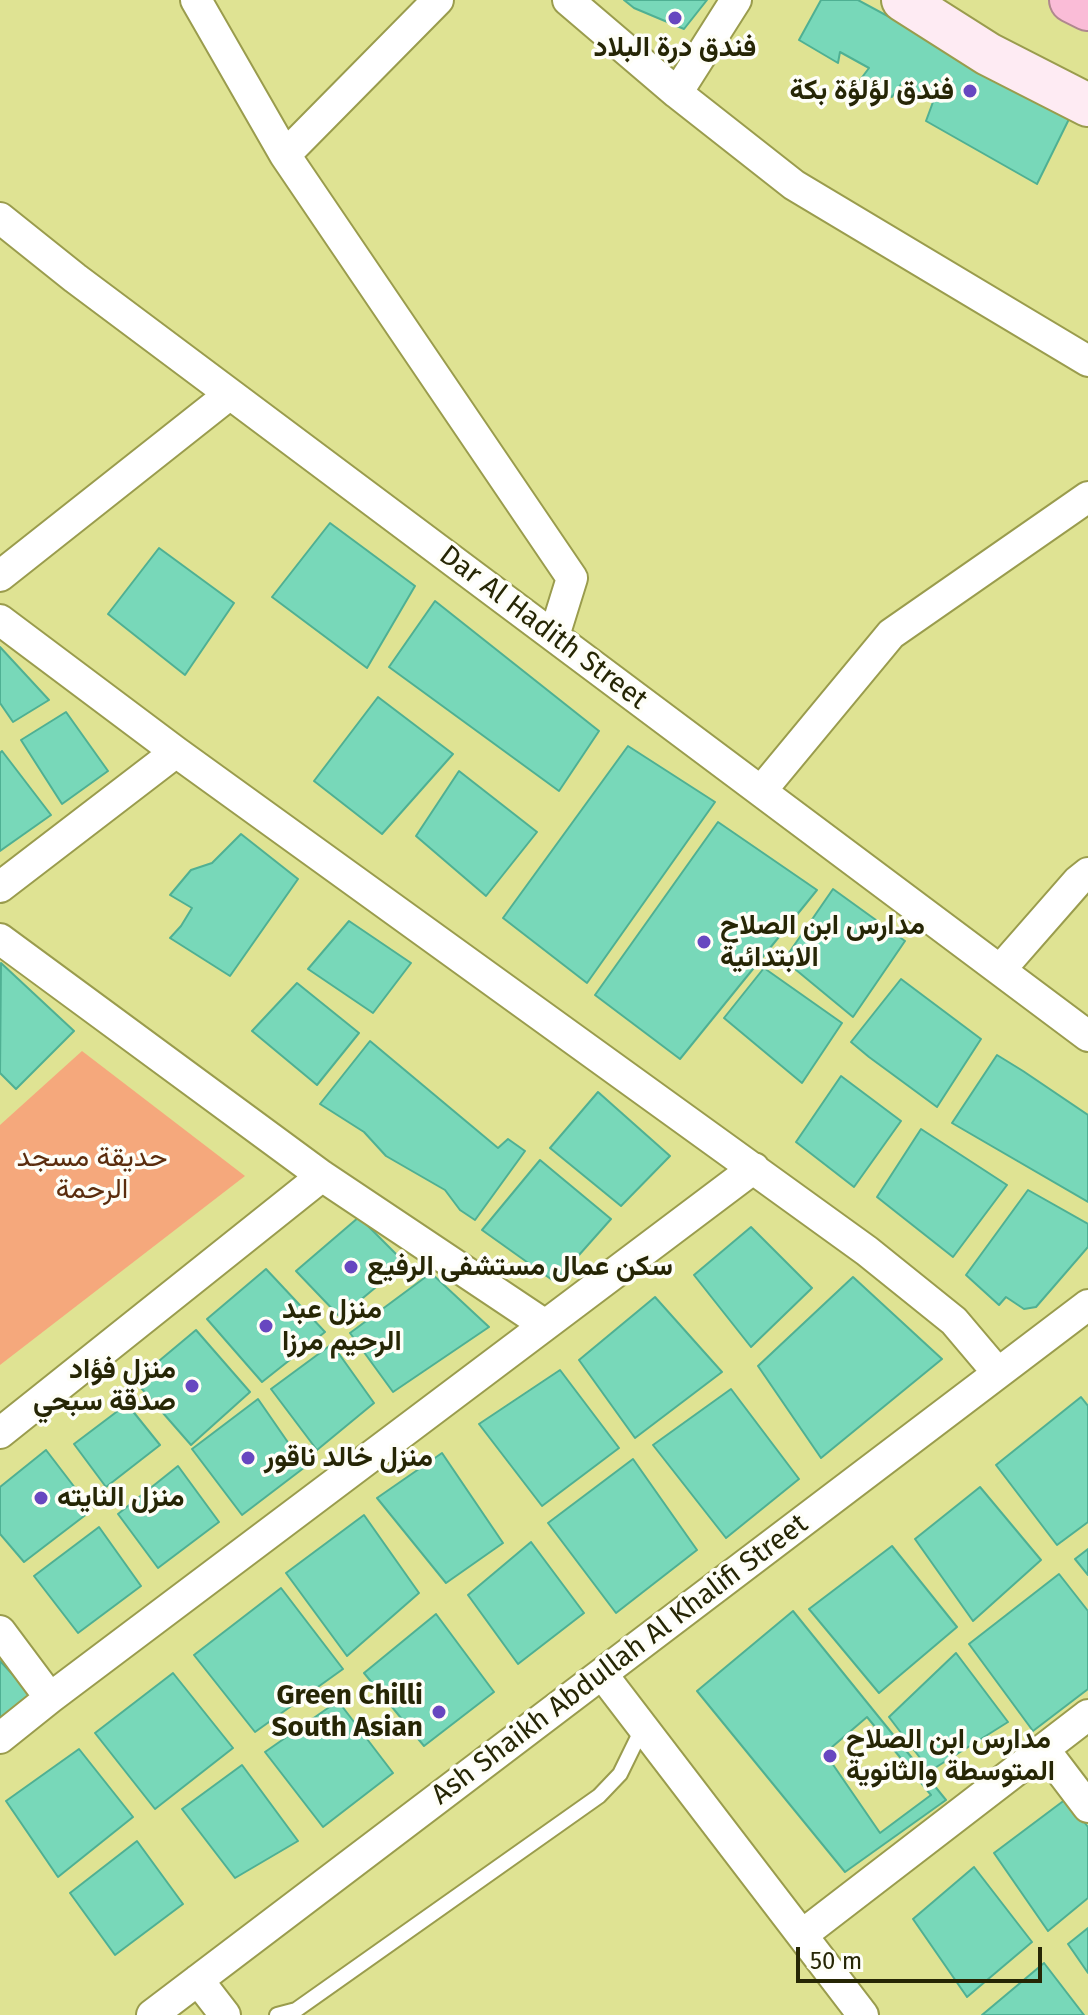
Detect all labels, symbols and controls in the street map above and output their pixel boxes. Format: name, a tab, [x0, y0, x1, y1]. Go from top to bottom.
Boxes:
marker: فندق درة البلاد	[666, 9, 684, 27]
place label: فندق درة البلاد	[594, 31, 756, 65]
place label: فندق لؤلؤة بكة	[790, 74, 954, 108]
marker: فندق لؤلؤة بكة	[961, 82, 979, 100]
street label: Dar Al Hadith Street	[432, 539, 654, 717]
place label: مدارس ابن الصلاح الابتدائية	[720, 909, 925, 975]
marker: مدارس ابن الصلاح الابتدائية	[695, 933, 713, 951]
park label: حديقة مسجد الرحمة	[17, 1141, 167, 1207]
place label: سكن عمال مستشفى الرفيع	[367, 1250, 673, 1284]
marker: سكن عمال مستشفى الرفيع	[342, 1258, 360, 1276]
place label: منزل عبد الرحيم مرزا	[282, 1293, 402, 1359]
marker: منزل عبد الرحيم مرزا	[257, 1317, 275, 1335]
place label: منزل فؤاد صدقة سبحي	[33, 1353, 176, 1419]
marker: منزل فؤاد صدقة سبحي	[183, 1377, 201, 1395]
place label: منزل خالد ناقور	[264, 1441, 433, 1475]
marker: منزل خالد ناقور	[239, 1449, 257, 1467]
place label: منزل النايته	[57, 1481, 185, 1515]
marker: منزل النايته	[32, 1489, 50, 1507]
street label: Ash Shaikh Abdullah Al Khalifi Street	[425, 1508, 815, 1812]
place label: Green Chilli South Asian	[272, 1679, 423, 1745]
marker: Green Chilli South Asian	[430, 1703, 448, 1721]
place label: مدارس ابن الصلاح المتوسطة والثانوية	[846, 1723, 1055, 1789]
marker: مدارس ابن الصلاح المتوسطة والثانوية	[821, 1747, 839, 1765]
scale bar	[800, 1931, 1046, 1981]
text: 50 m	[810, 1947, 862, 1975]

